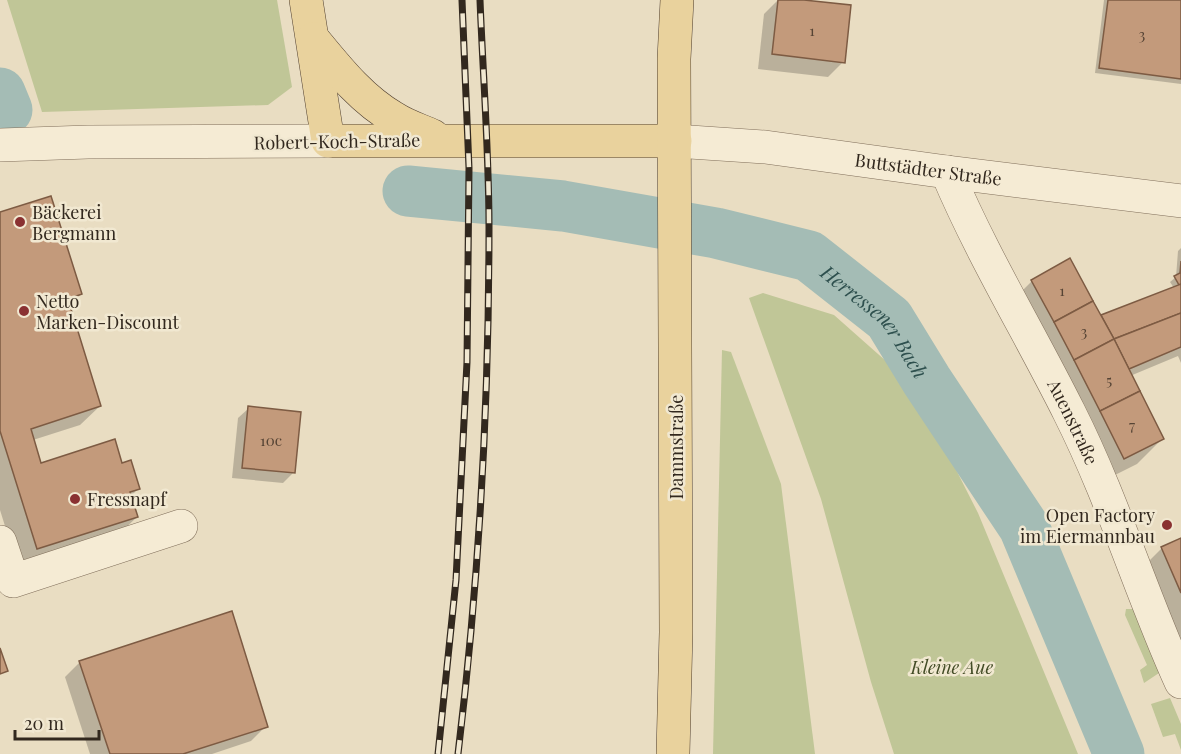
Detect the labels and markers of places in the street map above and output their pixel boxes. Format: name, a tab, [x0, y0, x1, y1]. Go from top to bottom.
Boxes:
place label: Bäckerei Bergmann	[32, 200, 117, 245]
marker: Bäckerei Bergmann	[13, 215, 27, 229]
place label: Netto Marken-Discount	[36, 289, 179, 334]
marker: Netto Marken-Discount	[17, 304, 31, 318]
place label: Fressnapf	[87, 487, 168, 511]
marker: Fressnapf	[68, 492, 82, 506]
place label: Open Factory im Eiermannbau	[1020, 503, 1156, 548]
marker: Open Factory im Eiermannbau	[1160, 518, 1174, 532]

